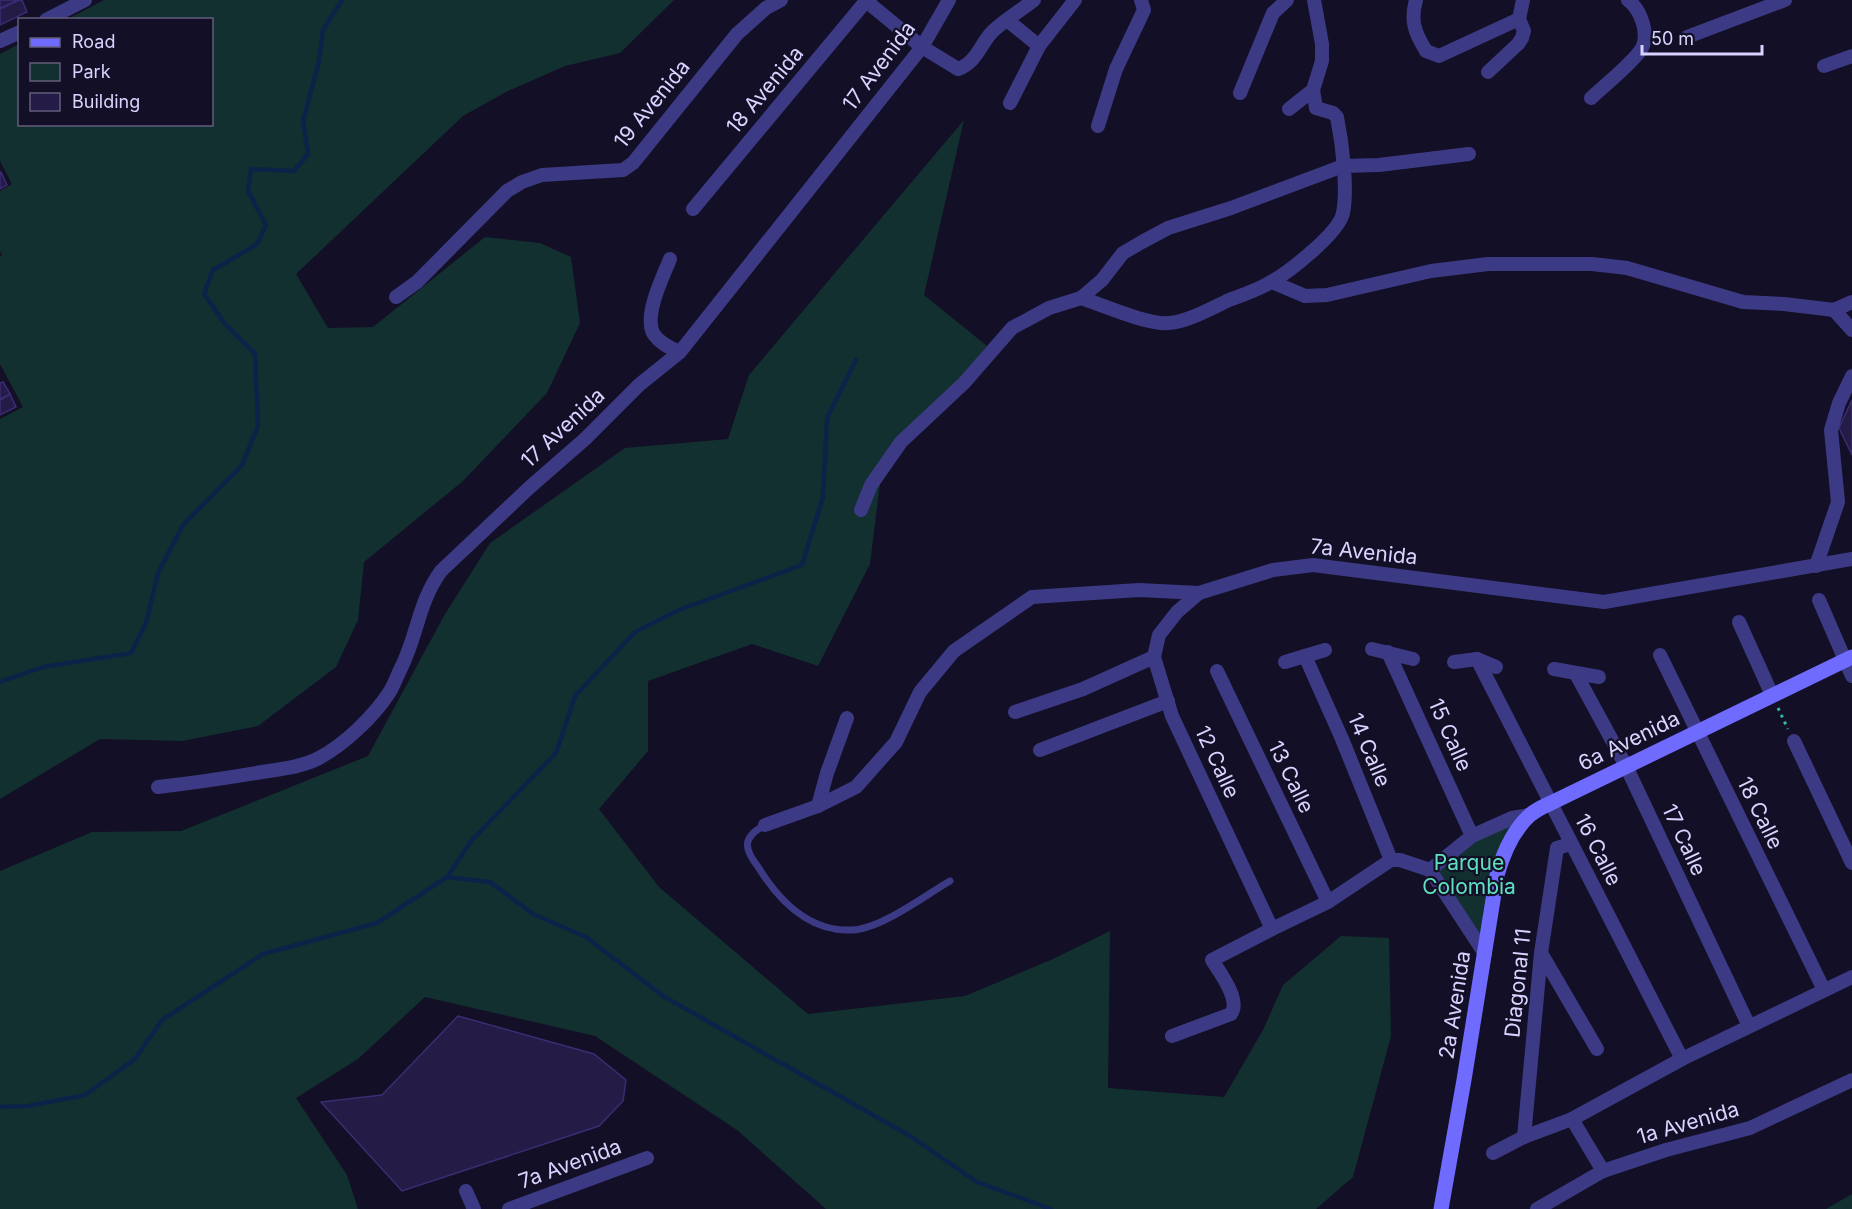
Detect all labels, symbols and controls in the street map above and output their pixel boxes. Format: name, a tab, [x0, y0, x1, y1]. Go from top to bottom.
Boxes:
street label: 17 Avenida	[837, 16, 920, 115]
legend	[18, 18, 213, 126]
scale bar	[1642, 18, 1762, 56]
text: 50 m	[1651, 28, 1694, 49]
text: Road	[72, 31, 115, 52]
street label: 18 Avenida	[721, 41, 808, 138]
street label: 19 Avenida	[608, 55, 695, 153]
text: Park	[72, 61, 111, 82]
text: Building	[72, 91, 140, 112]
street label: 17 Avenida	[516, 383, 610, 473]
street label: 7a Avenida	[1309, 533, 1419, 570]
street label: 15 Calle	[1423, 695, 1477, 775]
street label: 6a Avenida	[1574, 705, 1684, 776]
street label: 14 Calle	[1343, 709, 1396, 790]
street label: 12 Calle	[1190, 722, 1245, 802]
street label: 13 Calle	[1263, 737, 1320, 817]
street label: 18 Calle	[1732, 773, 1789, 853]
street label: 17 Calle	[1657, 800, 1712, 879]
street label: 16 Calle	[1570, 810, 1627, 890]
park label: Parque Colombia	[1422, 850, 1516, 899]
street label: Diagonal 11	[1499, 927, 1536, 1039]
street label: 2a Avenida	[1434, 949, 1475, 1061]
street label: 1a Avenida	[1634, 1096, 1742, 1149]
street label: 7a Avenida	[515, 1133, 625, 1194]

